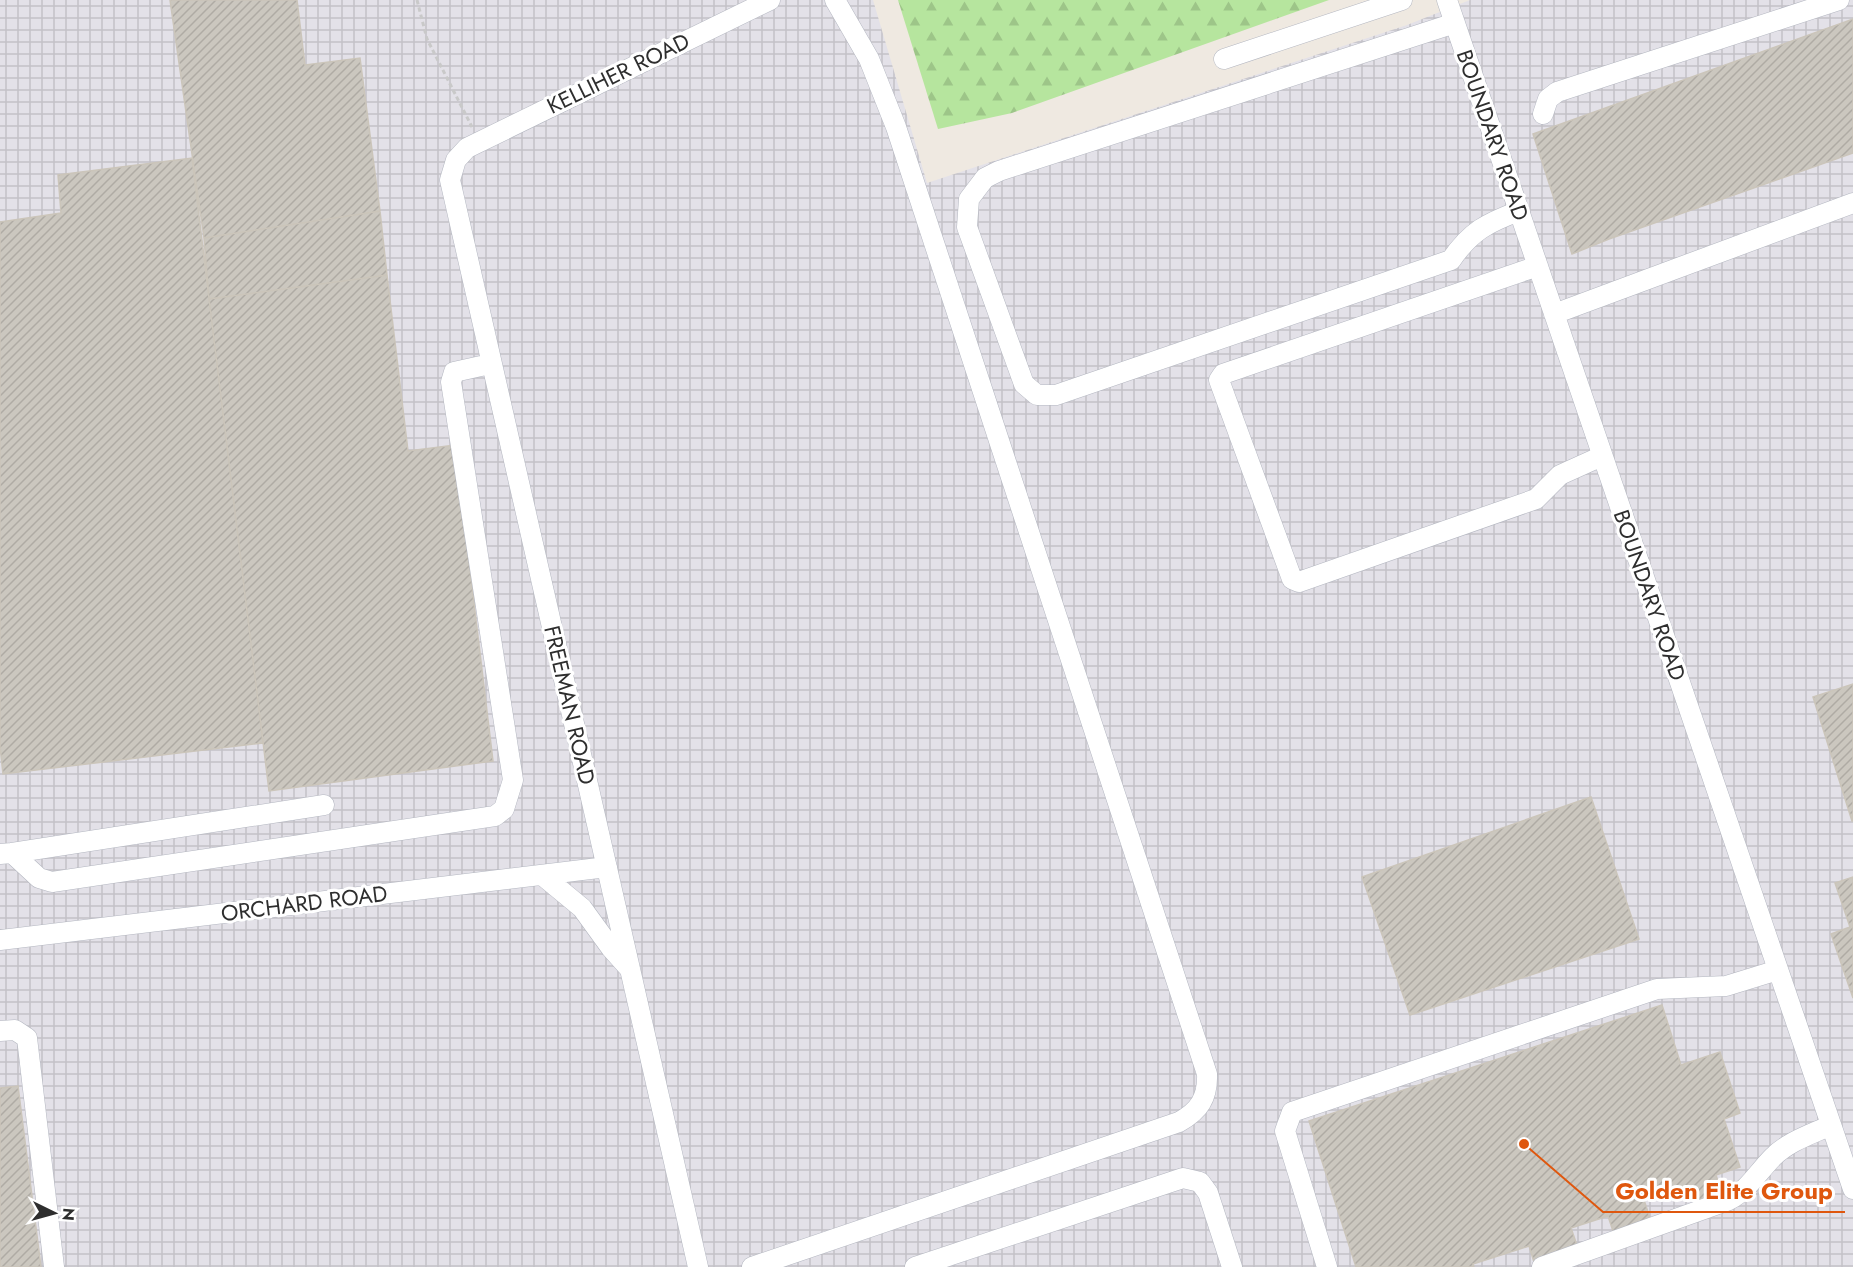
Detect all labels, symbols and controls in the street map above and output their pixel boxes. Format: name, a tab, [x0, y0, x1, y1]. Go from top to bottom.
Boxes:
street label: KELLIHER ROAD	[541, 25, 695, 121]
street label: BOUNDARY ROAD	[1449, 45, 1537, 225]
street label: BOUNDARY ROAD	[1606, 505, 1694, 685]
street label: FREEMAN ROAD	[536, 622, 604, 788]
street label: ORCHARD ROAD	[219, 877, 389, 929]
callout: Golden Elite Group	[1603, 1170, 1845, 1212]
text: Golden Elite Group	[1615, 1173, 1833, 1208]
north arrow	[24, 1183, 84, 1243]
text: N	[56, 1207, 80, 1222]

